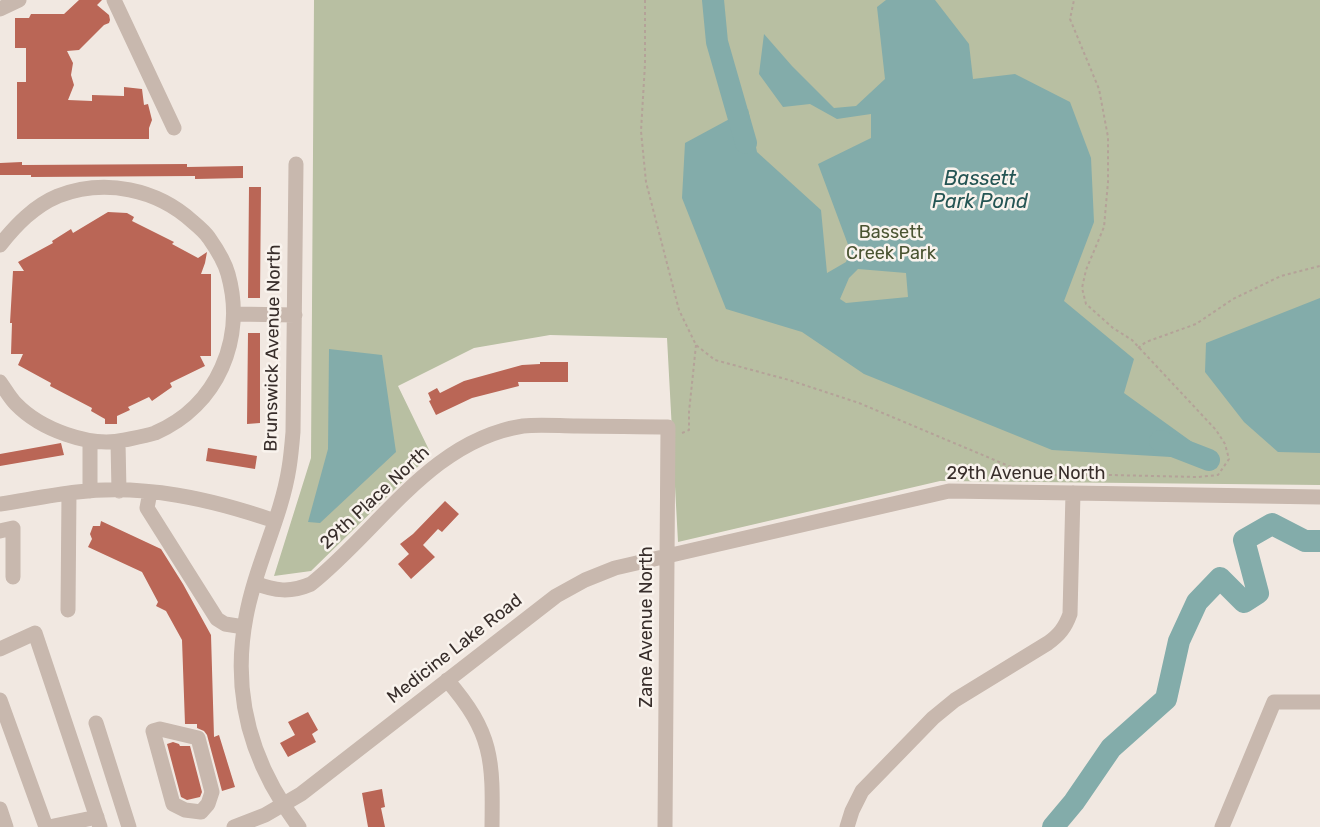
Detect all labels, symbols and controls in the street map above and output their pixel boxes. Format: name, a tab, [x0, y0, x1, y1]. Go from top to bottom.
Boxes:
water label: Bassett Park Pond	[932, 167, 1028, 214]
park label: Bassett Creek Park	[846, 222, 936, 264]
street label: Brunswick Avenue North	[260, 244, 286, 452]
street label: 29th Place North	[316, 442, 434, 554]
street label: 29th Avenue North	[947, 463, 1105, 485]
street label: Zane Avenue North	[636, 546, 658, 708]
street label: Medicine Lake Road	[383, 590, 527, 708]

